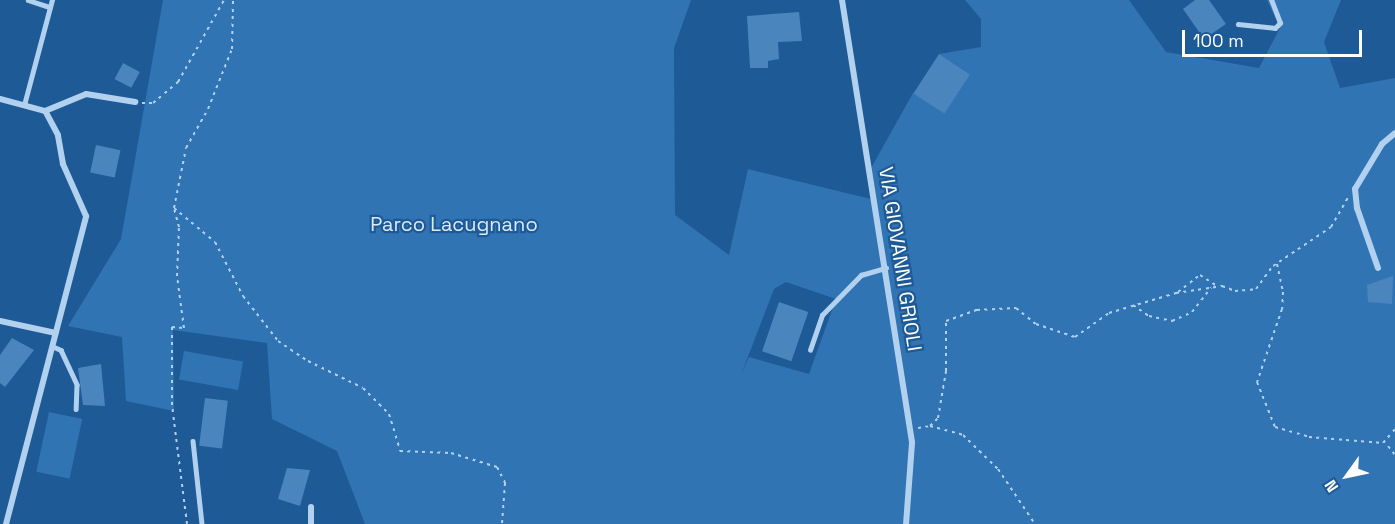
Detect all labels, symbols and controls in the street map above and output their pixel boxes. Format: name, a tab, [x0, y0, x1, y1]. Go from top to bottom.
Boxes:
scale bar	[1185, 18, 1365, 56]
text: 100 m	[1193, 29, 1244, 52]
street label: VIA GIOVANNI GRIOLI	[874, 165, 926, 353]
park label: Parco Lacugnano	[370, 212, 538, 236]
north arrow	[1317, 446, 1377, 506]
text: N	[1320, 476, 1343, 496]

